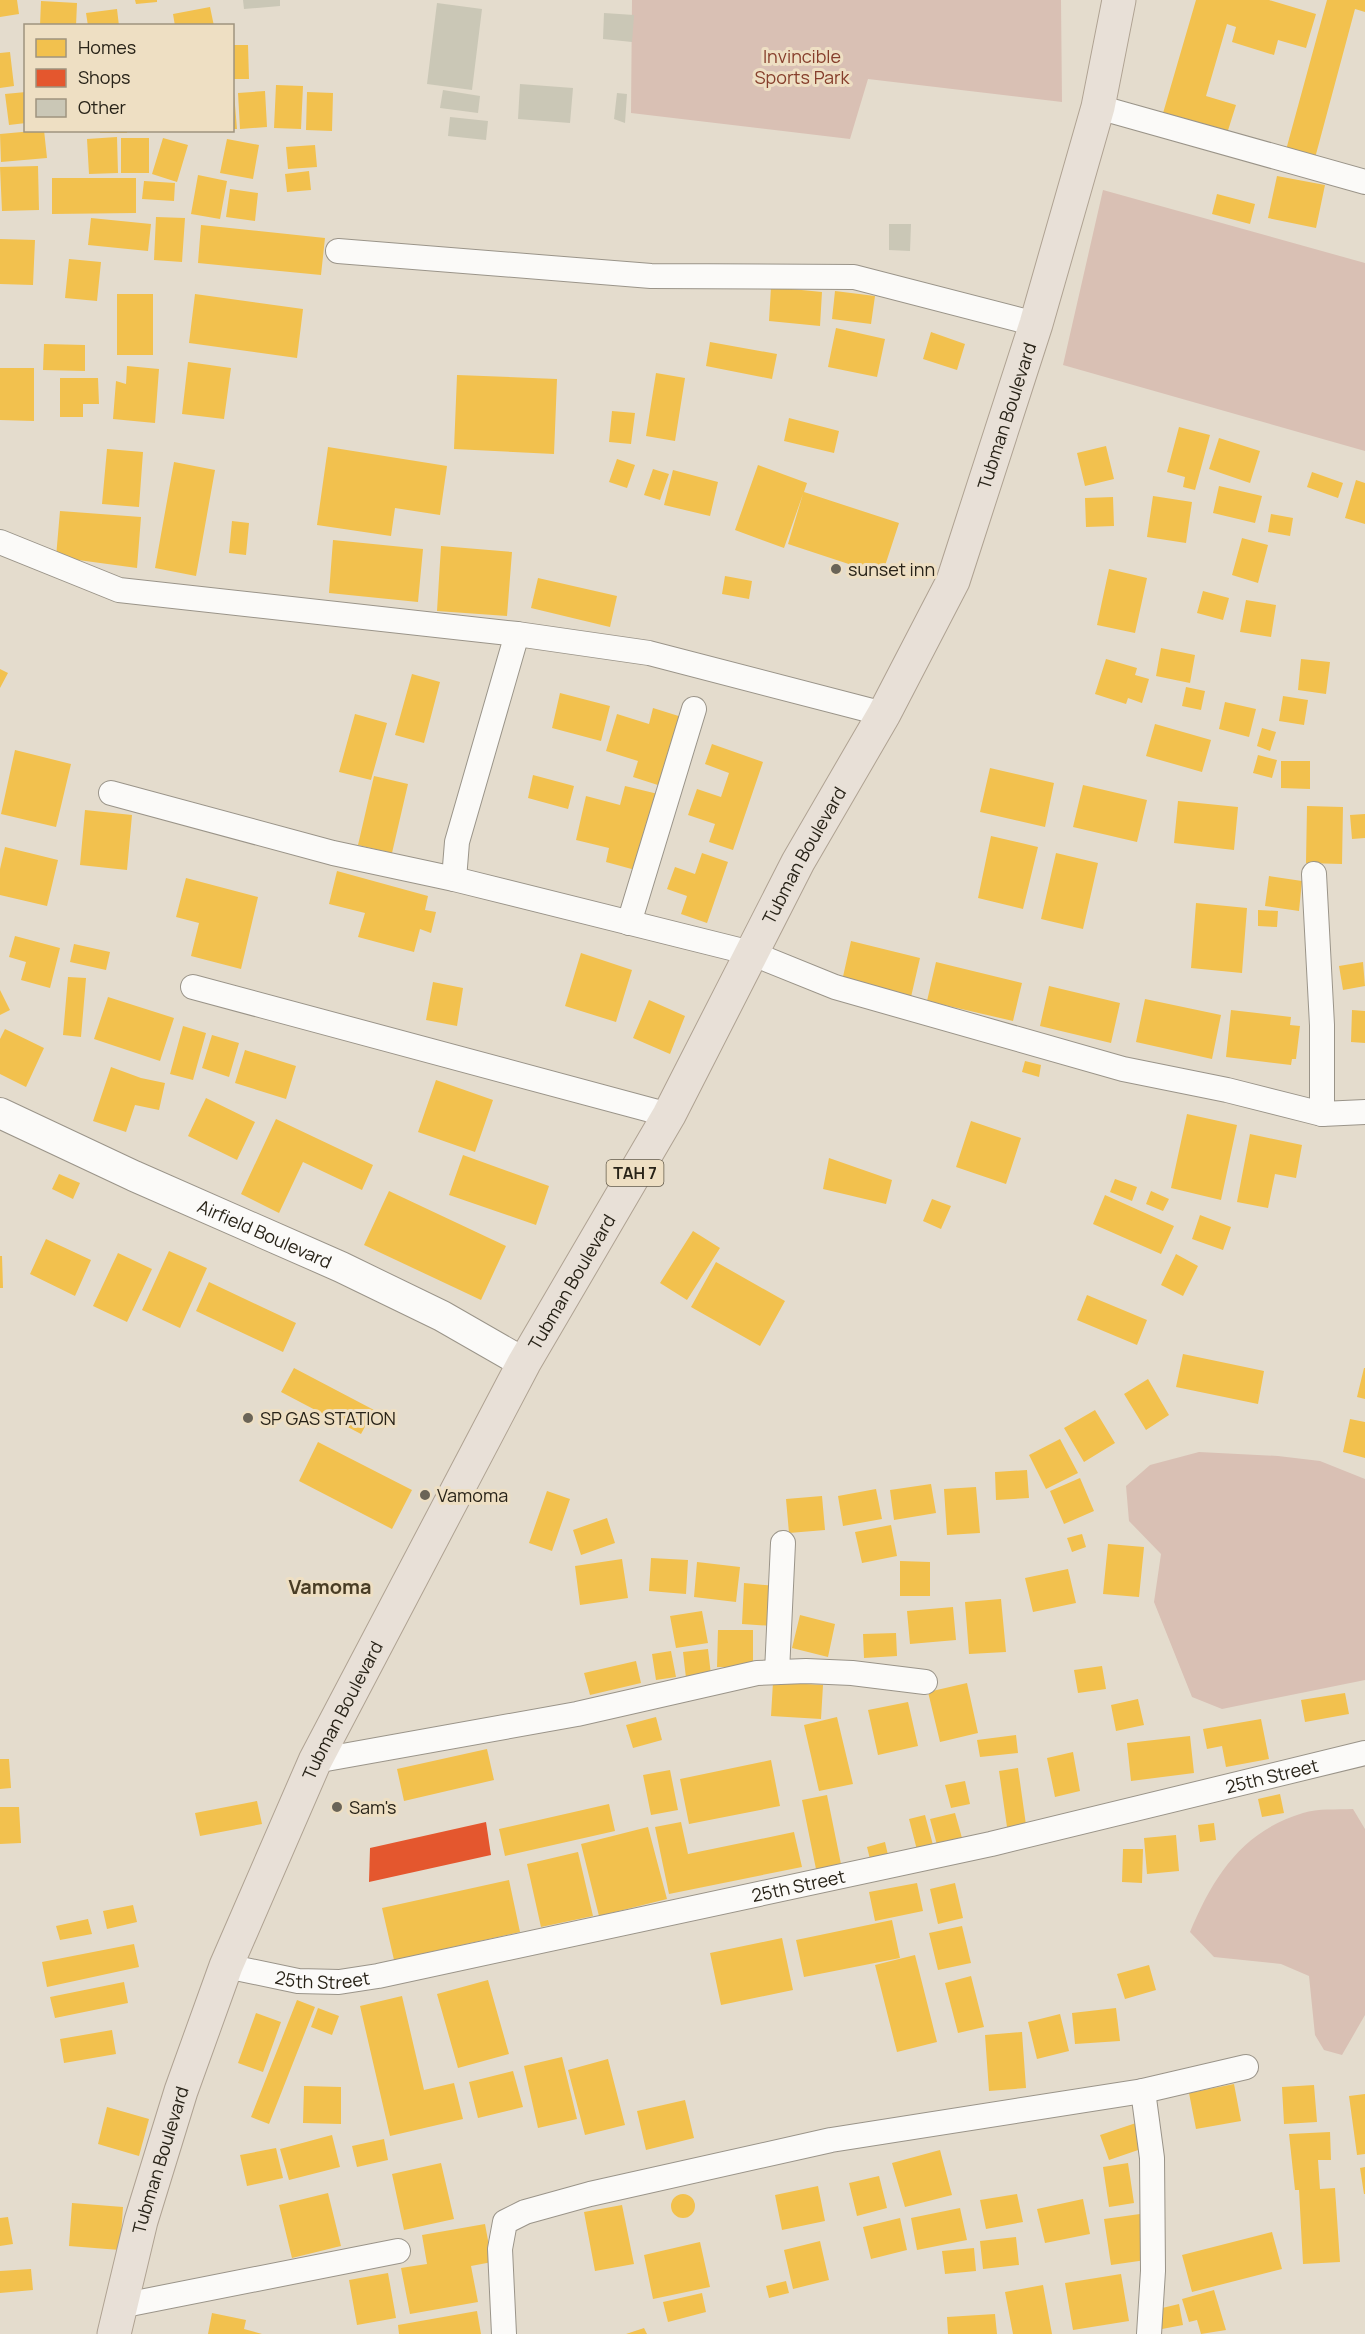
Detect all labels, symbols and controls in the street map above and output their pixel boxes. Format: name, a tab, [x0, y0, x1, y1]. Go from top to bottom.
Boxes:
legend	[24, 24, 234, 132]
text: Homes	[78, 35, 136, 59]
park label: Invincible Sports Park	[754, 44, 851, 89]
text: Shops	[78, 65, 130, 89]
text: Other	[78, 95, 126, 119]
street label: Tubman Boulevard	[971, 339, 1041, 492]
place label: sunset inn	[848, 557, 935, 581]
marker: sunset inn	[829, 562, 843, 576]
street label: Tubman Boulevard	[756, 782, 851, 928]
road number: TAH 7	[606, 1160, 664, 1186]
street label: Airfield Boulevard	[194, 1193, 336, 1274]
street label: Tubman Boulevard	[522, 1210, 620, 1354]
place label: SP GAS STATION	[260, 1406, 396, 1430]
marker: SP GAS STATION	[241, 1411, 255, 1425]
place label: Vamoma	[437, 1483, 508, 1507]
marker: Vamoma	[418, 1488, 432, 1502]
district label: Vamoma	[288, 1573, 372, 1600]
street label: Tubman Boulevard	[296, 1637, 388, 1783]
street label: 25th Street	[1223, 1753, 1321, 1799]
place label: Sam's	[349, 1795, 397, 1819]
marker: Sam's	[330, 1800, 344, 1814]
street label: 25th Street	[749, 1864, 847, 1907]
street label: 25th Street	[273, 1965, 371, 1994]
street label: Tubman Boulevard	[126, 2083, 194, 2236]

